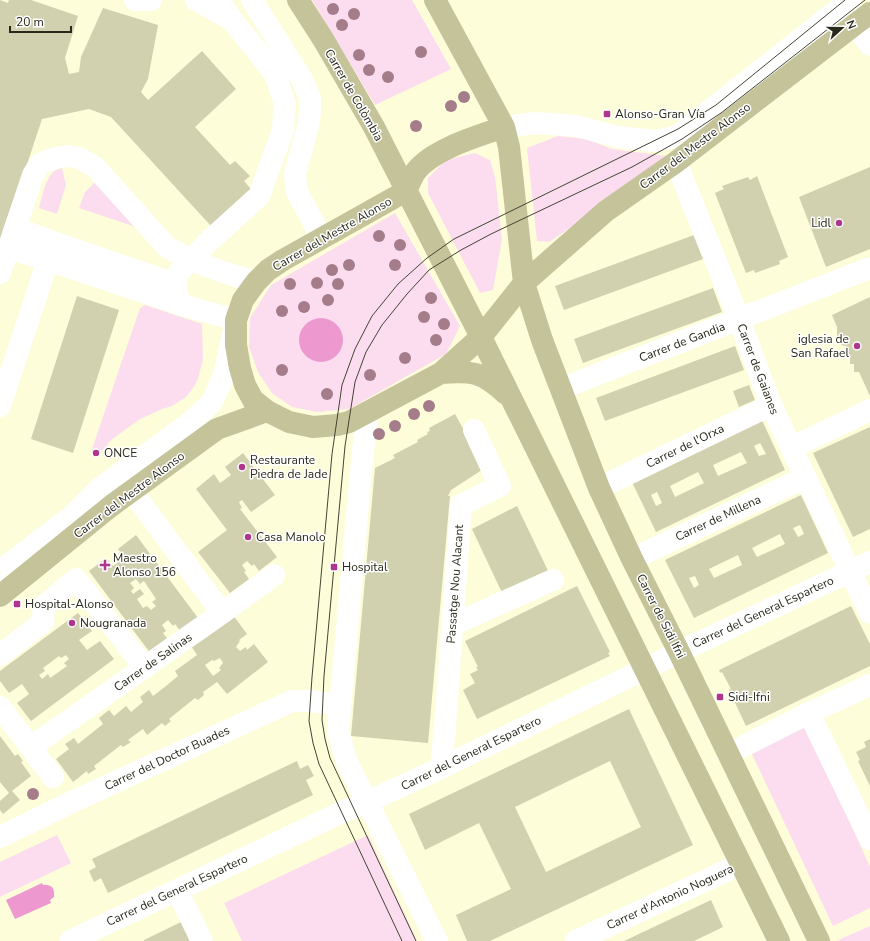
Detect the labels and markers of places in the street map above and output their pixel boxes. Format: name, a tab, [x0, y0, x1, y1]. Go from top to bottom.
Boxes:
place label: Alonso-Gran Vía	[615, 106, 705, 122]
marker: Alonso-Gran Vía	[602, 109, 612, 119]
place label: Lidl	[811, 215, 831, 231]
marker: Lidl	[834, 218, 844, 228]
place label: iglesia de San Rafael	[791, 331, 849, 361]
marker: iglesia de San Rafael	[852, 341, 862, 351]
place label: ONCE	[104, 445, 137, 461]
marker: ONCE	[91, 448, 101, 458]
place label: Restaurante Piedra de Jade	[250, 452, 328, 482]
marker: Restaurante Piedra de Jade	[237, 462, 247, 472]
place label: Casa Manolo	[256, 529, 326, 545]
marker: Casa Manolo	[243, 532, 253, 542]
place label: Maestro Alonso 156	[113, 550, 176, 580]
place label: Hospital	[342, 559, 388, 575]
marker: Maestro Alonso 156	[100, 560, 110, 570]
marker: Hospital	[329, 562, 339, 572]
place label: Hospital-Alonso	[25, 596, 114, 612]
marker: Hospital-Alonso	[12, 599, 22, 609]
place label: Nougranada	[80, 615, 146, 631]
marker: Nougranada	[67, 618, 77, 628]
place label: Sidi-Ifni	[728, 689, 770, 705]
marker: Sidi-Ifni	[715, 692, 725, 702]

